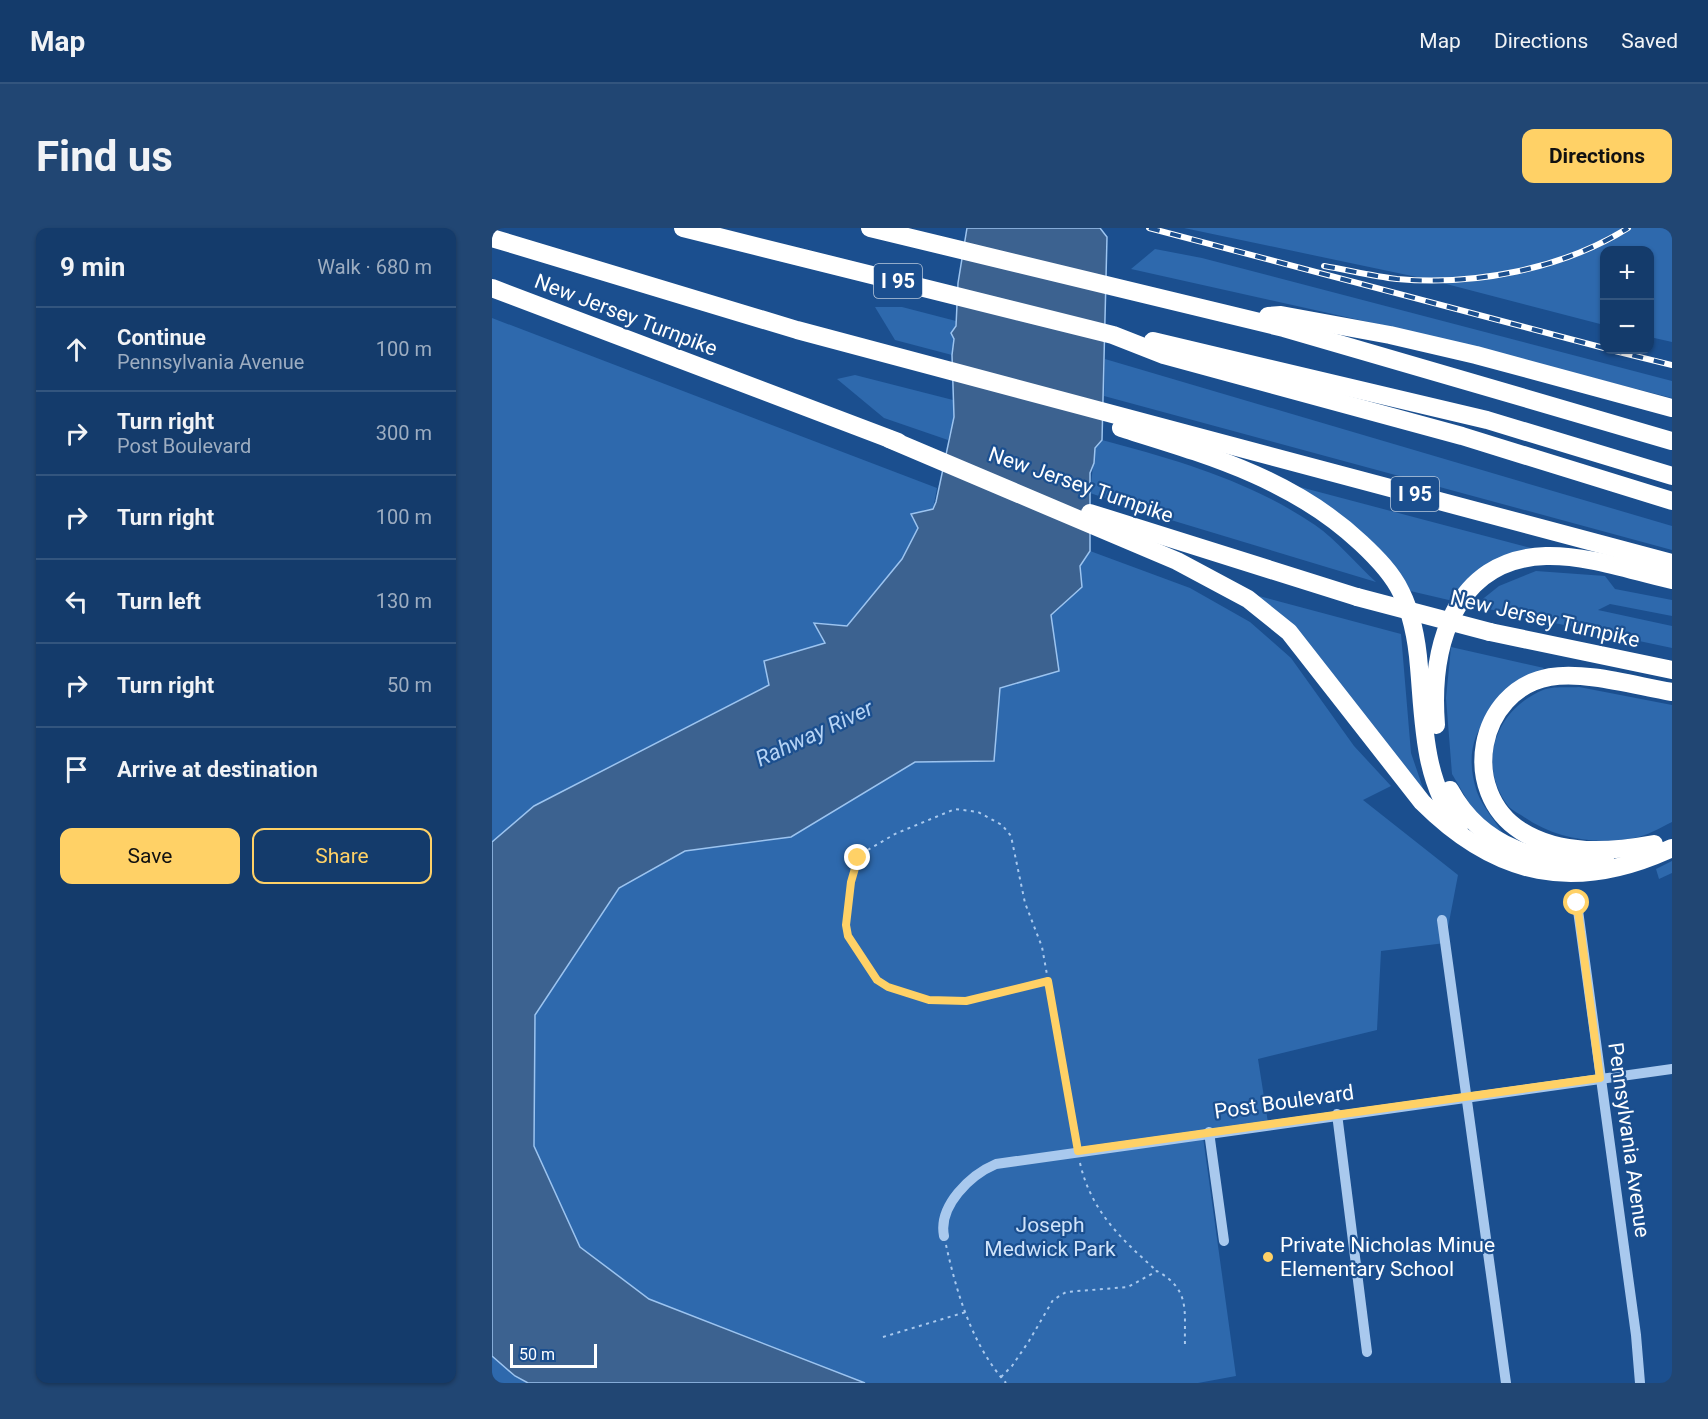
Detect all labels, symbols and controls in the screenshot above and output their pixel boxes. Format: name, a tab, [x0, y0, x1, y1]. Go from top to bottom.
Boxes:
text: Map	[30, 25, 85, 58]
text: Map	[1419, 29, 1461, 53]
text: Directions	[1494, 29, 1588, 53]
text: Saved	[1621, 29, 1678, 53]
button: Directions	[1522, 129, 1672, 183]
text: Find us	[36, 132, 173, 181]
map controls	[1600, 246, 1654, 354]
button: +	[1600, 246, 1654, 300]
text: 9 min	[60, 252, 125, 282]
text: Walk · 680 m	[317, 255, 432, 279]
road number: I 95	[874, 264, 922, 298]
street label: New Jersey Turnpike	[531, 269, 721, 361]
button: −	[1600, 300, 1654, 354]
text: Continue	[117, 325, 206, 350]
icon: ahead	[60, 333, 93, 366]
text: 100 m	[376, 337, 432, 361]
text: Pennsylvania Avenue	[117, 350, 304, 374]
text: Turn right	[117, 409, 214, 434]
icon: right	[60, 417, 93, 450]
text: 300 m	[376, 421, 432, 445]
text: Post Boulevard	[117, 434, 251, 458]
street label: New Jersey Turnpike	[985, 442, 1177, 528]
road number: I 95	[1391, 477, 1439, 511]
icon: right	[60, 501, 93, 534]
text: Turn right	[117, 505, 214, 530]
text: 100 m	[376, 505, 432, 529]
icon: left	[60, 585, 93, 618]
street label: New Jersey Turnpike	[1448, 586, 1642, 652]
text: Turn left	[117, 589, 201, 614]
text: 130 m	[376, 589, 432, 613]
icon: right	[60, 669, 93, 702]
text: Turn right	[117, 673, 214, 698]
text: 50 m	[387, 673, 432, 697]
water label: Rahway River	[752, 695, 878, 772]
icon: arrive	[60, 753, 93, 786]
text: Arrive at destination	[117, 757, 318, 782]
button: Save	[60, 828, 240, 884]
button: Share	[252, 828, 432, 884]
route end	[844, 844, 870, 870]
route start	[1563, 889, 1589, 915]
street label: Pennsylvania Avenue	[1603, 1041, 1655, 1239]
street label: Post Boulevard	[1213, 1080, 1355, 1124]
park label: Joseph Medwick Park	[984, 1213, 1116, 1261]
place label: Private Nicholas Minue Elementary School	[1280, 1233, 1495, 1281]
marker: Private Nicholas Minue Elementary School	[1261, 1250, 1275, 1264]
scale bar	[510, 1341, 597, 1368]
text: 50 m	[519, 1345, 555, 1364]

